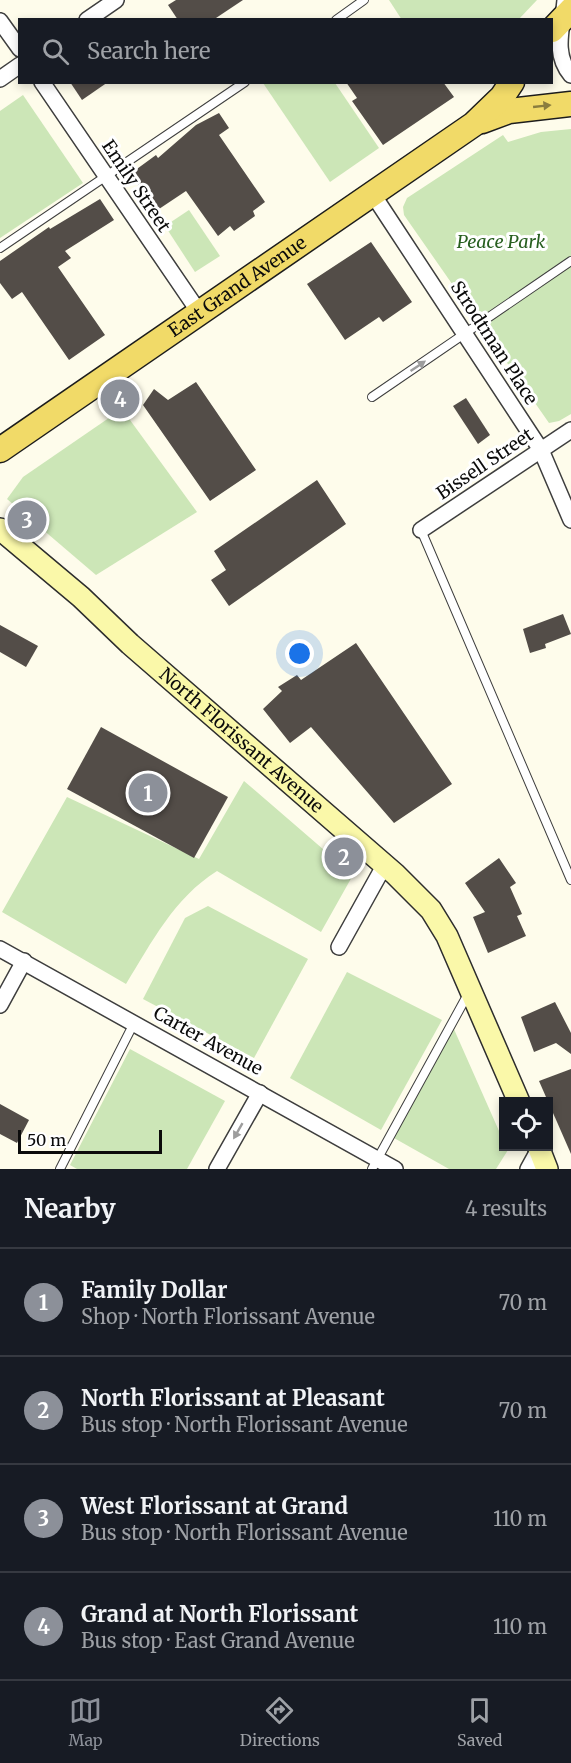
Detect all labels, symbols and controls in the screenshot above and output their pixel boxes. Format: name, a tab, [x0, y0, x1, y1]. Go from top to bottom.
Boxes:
search box	[18, 18, 553, 84]
icon: search	[39, 35, 72, 68]
text: Search here	[87, 37, 210, 65]
one-way arrow	[533, 102, 552, 111]
street label: Emily Street	[97, 135, 176, 236]
park label: Peace Park	[457, 230, 546, 253]
street label: East Grand Avenue	[164, 231, 310, 342]
street label: Strodtman Place	[446, 277, 543, 409]
one-way arrow	[410, 360, 426, 372]
pin: 4	[100, 376, 140, 422]
street label: Bissell Street	[432, 423, 537, 504]
pin: 3	[8, 498, 46, 542]
your location	[285, 639, 314, 668]
street label: North Florissant Avenue	[155, 663, 329, 818]
pin: 1	[128, 770, 168, 816]
pin: 2	[324, 834, 364, 880]
street label: Carter Avenue	[150, 1001, 267, 1080]
map controls	[499, 1097, 553, 1151]
button: locate	[499, 1097, 553, 1151]
one-way arrow	[233, 1123, 244, 1139]
scale bar	[18, 1127, 162, 1154]
text: 50 m	[27, 1130, 66, 1150]
text: Nearby	[24, 1192, 116, 1225]
text: 4 results	[465, 1196, 547, 1221]
text: Family Dollar	[81, 1276, 228, 1304]
text: 1	[39, 1290, 48, 1315]
text: 70 m	[499, 1290, 547, 1315]
text: Shop · North Florissant Avenue	[81, 1304, 375, 1329]
text: North Florissant at Pleasant	[81, 1384, 385, 1412]
text: 2	[38, 1398, 49, 1423]
text: 70 m	[499, 1398, 547, 1423]
text: Bus stop · North Florissant Avenue	[81, 1412, 408, 1437]
text: West Florissant at Grand	[81, 1492, 348, 1520]
text: 3	[38, 1506, 49, 1531]
text: 110 m	[493, 1506, 547, 1531]
text: Bus stop · North Florissant Avenue	[81, 1520, 408, 1545]
text: Grand at North Florissant	[81, 1600, 358, 1628]
text: 4	[37, 1614, 50, 1639]
text: 110 m	[493, 1614, 547, 1639]
text: Bus stop · East Grand Avenue	[81, 1628, 355, 1653]
tab: Map	[69, 1694, 103, 1750]
tab: Directions	[240, 1694, 320, 1750]
tab: Saved	[457, 1694, 502, 1750]

